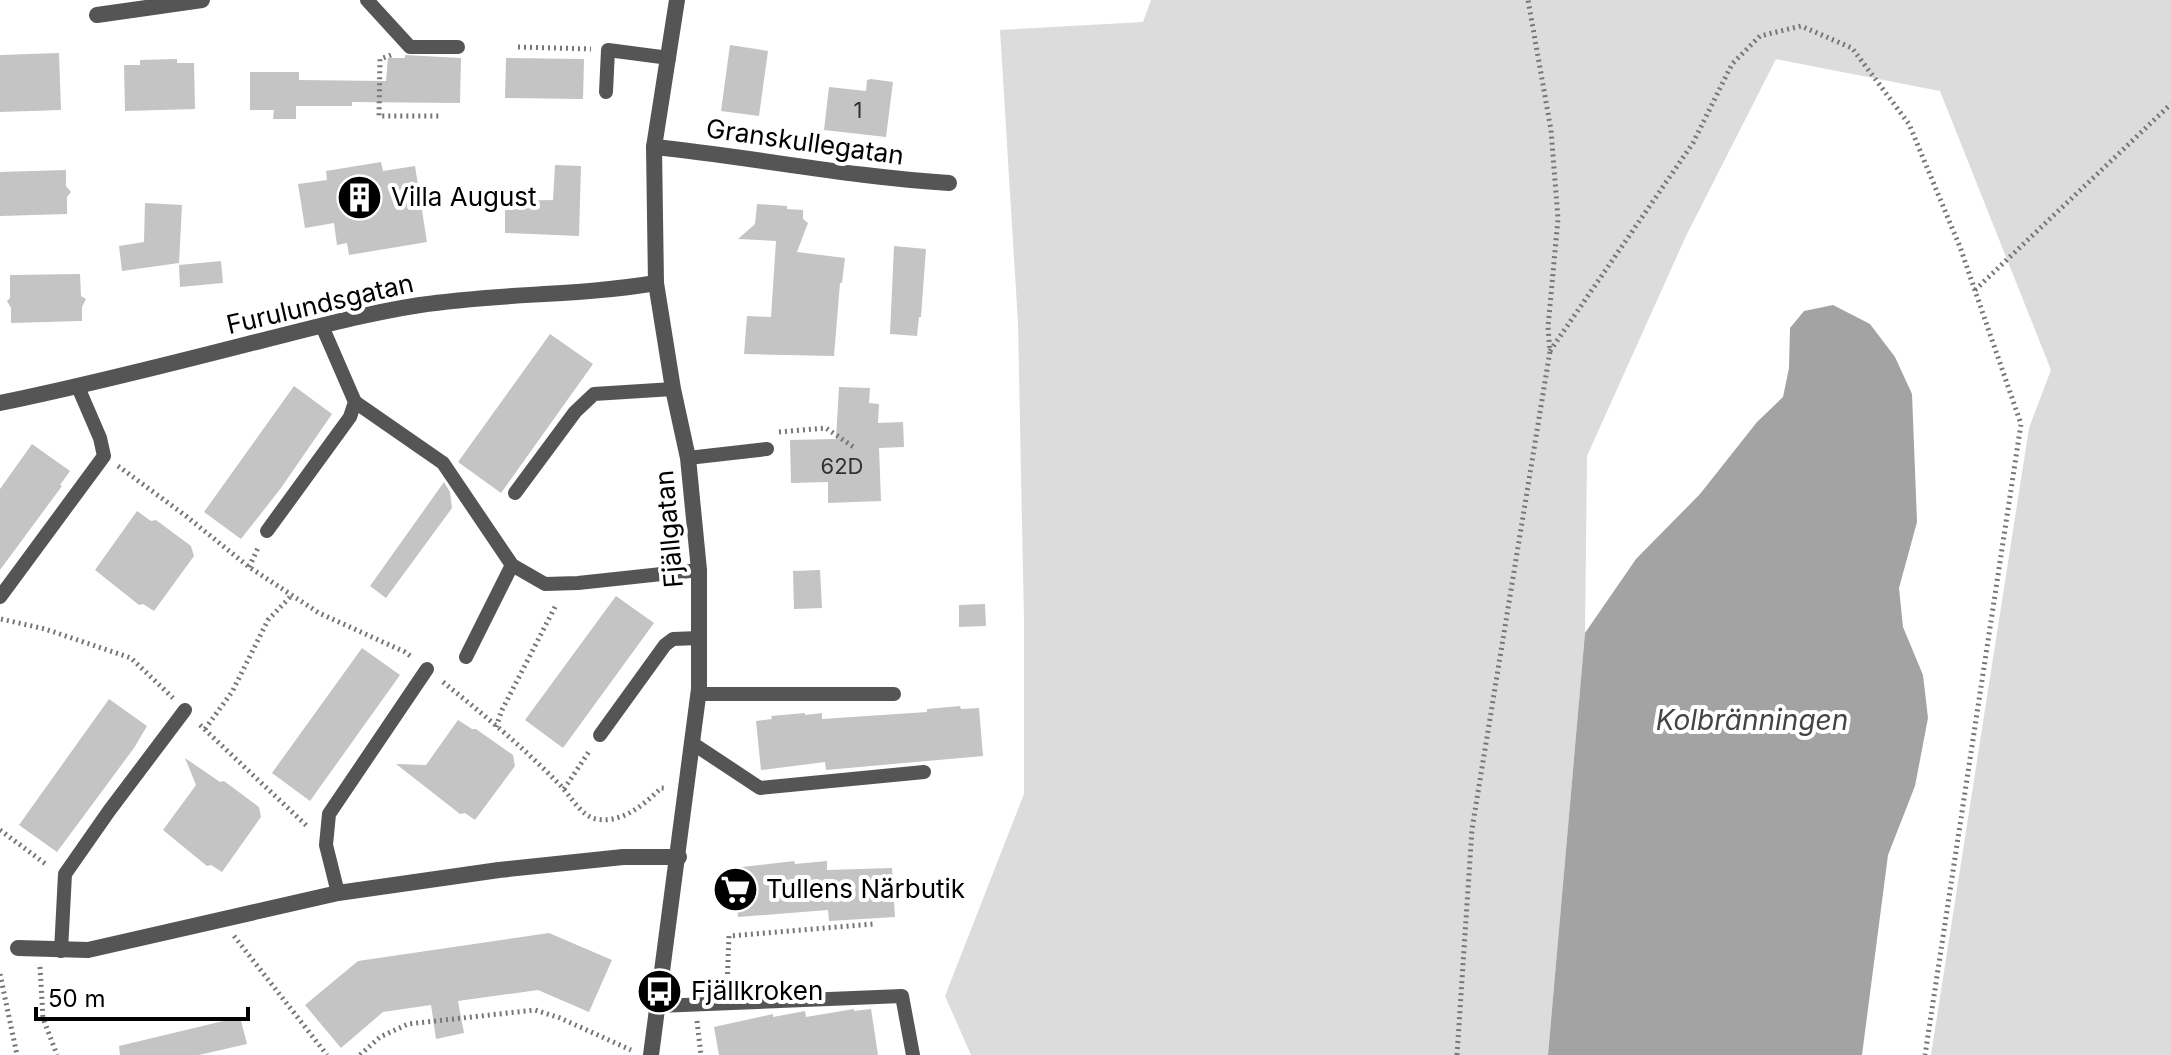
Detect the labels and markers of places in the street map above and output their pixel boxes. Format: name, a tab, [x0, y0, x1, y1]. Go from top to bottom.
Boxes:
building icon: Villa August	[336, 173, 384, 221]
place label: Villa August	[391, 181, 537, 212]
supermarket icon: Tullens Närbutik	[711, 865, 759, 913]
place label: Tullens Närbutik	[766, 873, 965, 904]
bus stop icon: Fjällkroken	[636, 967, 684, 1015]
place label: Fjällkroken	[691, 975, 823, 1006]

